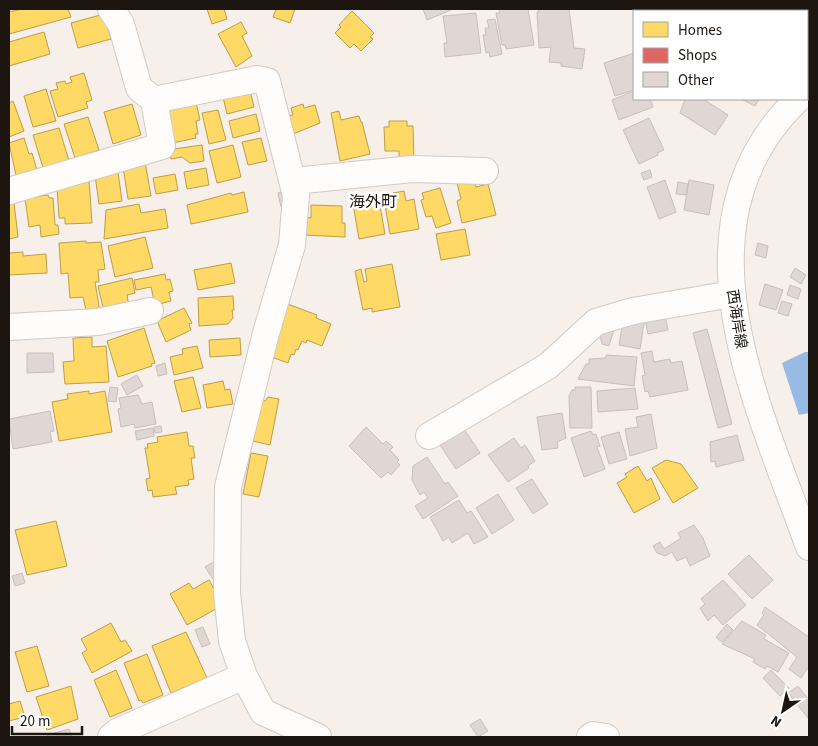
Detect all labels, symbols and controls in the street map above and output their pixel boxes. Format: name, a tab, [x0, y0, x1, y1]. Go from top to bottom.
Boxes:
legend	[633, 10, 808, 100]
text: Homes	[678, 20, 722, 41]
text: Shops	[678, 45, 717, 66]
text: Other	[678, 70, 715, 91]
district label: 海外町	[349, 191, 397, 213]
street label: 西海岸線	[721, 288, 752, 350]
north arrow	[758, 686, 808, 736]
scale bar	[12, 704, 82, 736]
text: N	[767, 710, 786, 732]
text: 20 m	[20, 711, 50, 732]

